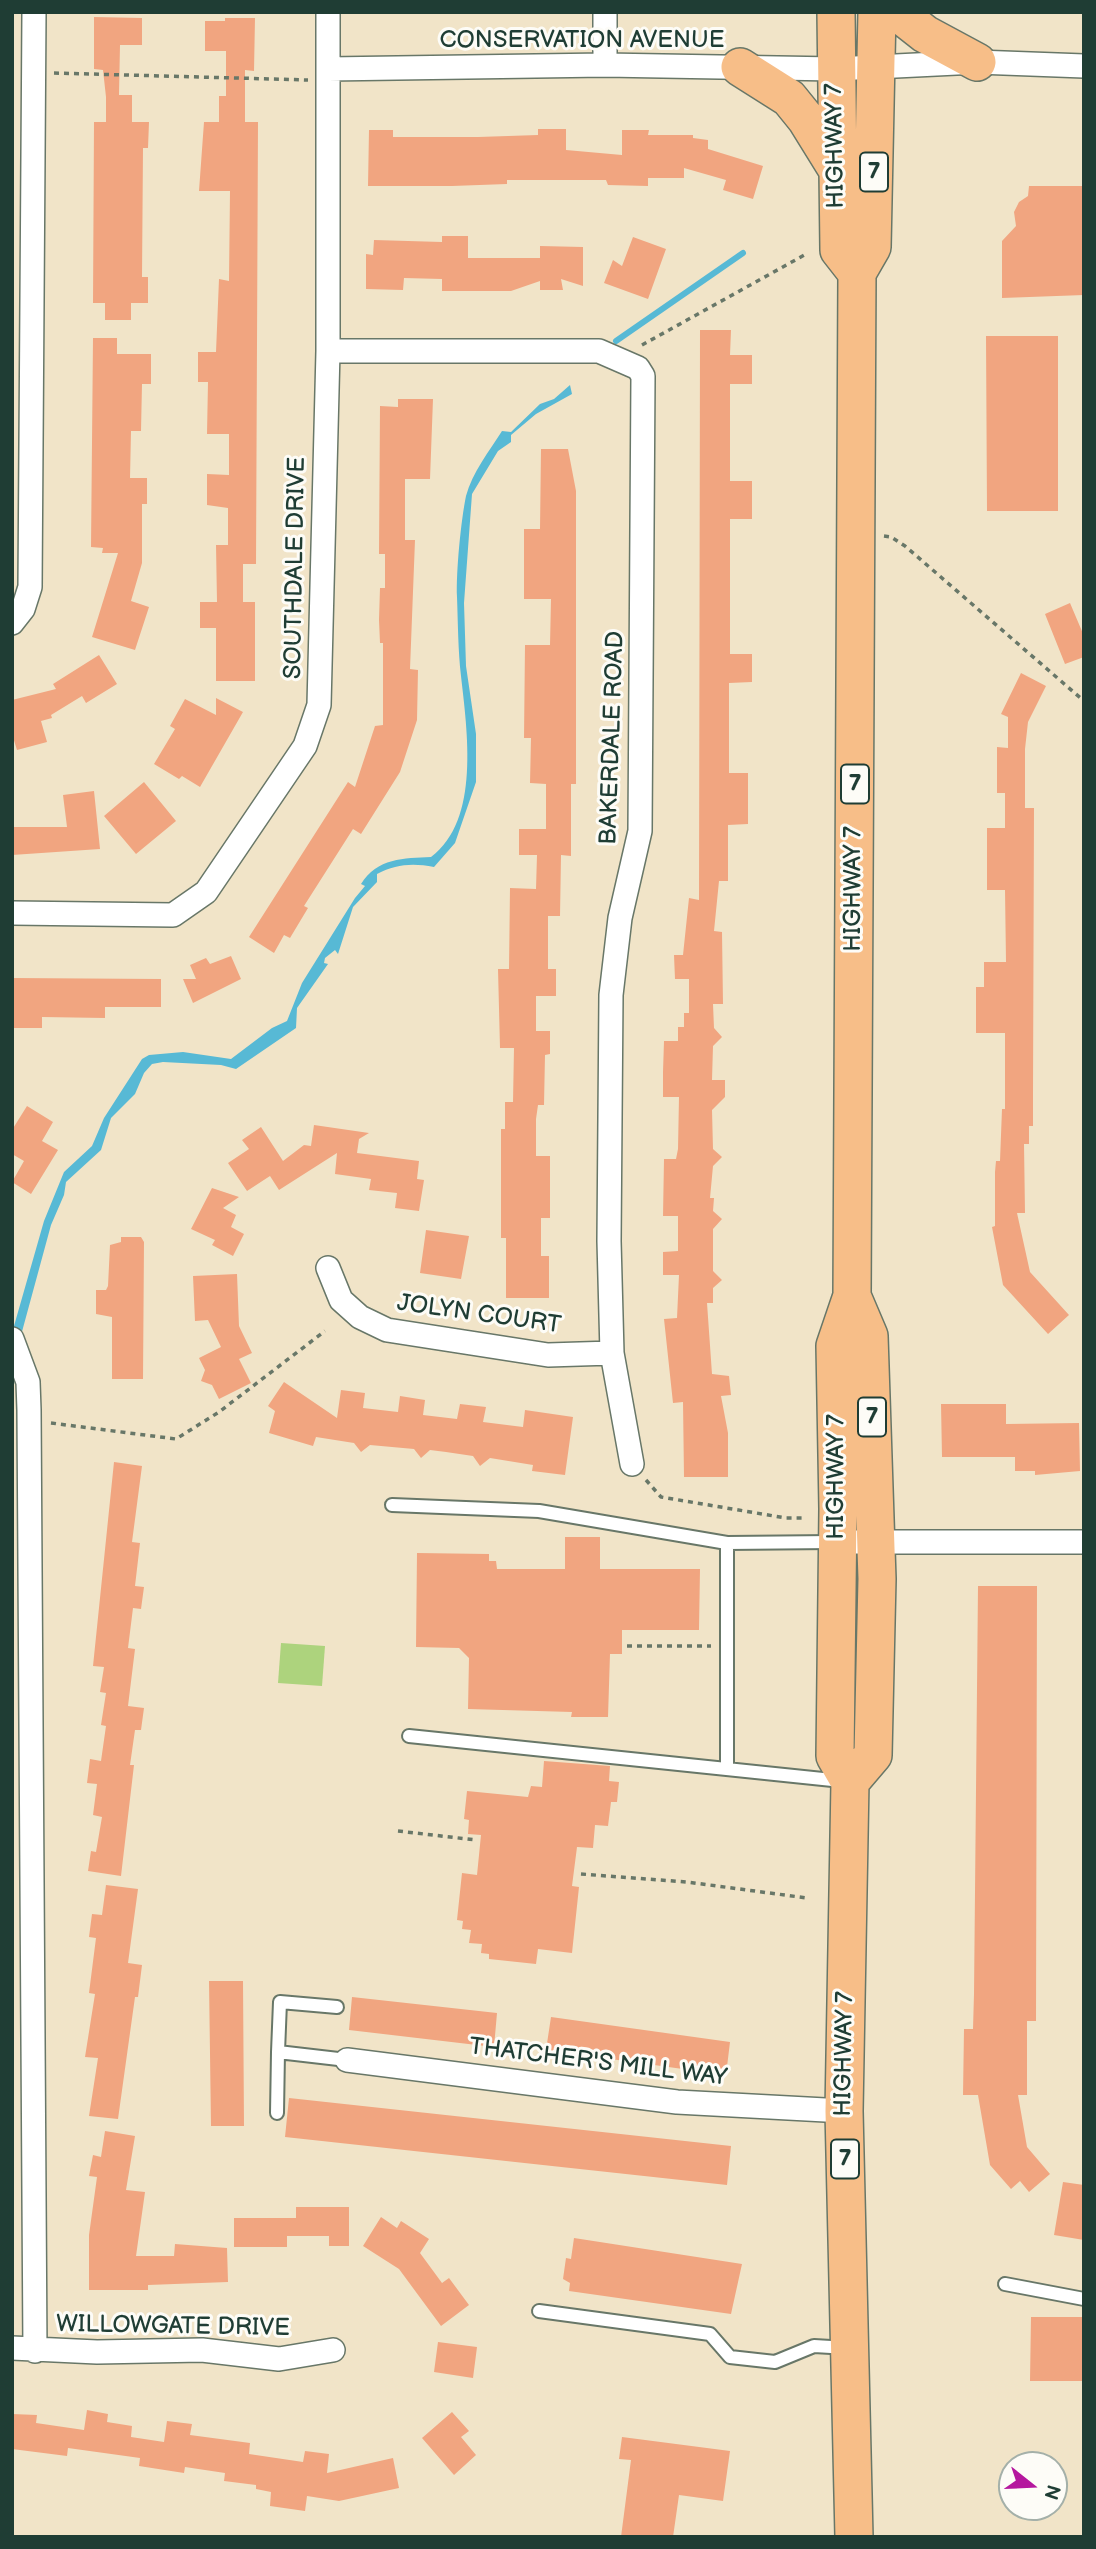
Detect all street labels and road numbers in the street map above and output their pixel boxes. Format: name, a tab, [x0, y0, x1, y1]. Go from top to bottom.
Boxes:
street label: CONSERVATION AVENUE	[440, 27, 724, 55]
street label: HIGHWAY 7	[821, 83, 851, 209]
road number: 7	[860, 153, 888, 192]
street label: SOUTHDALE DRIVE	[280, 457, 312, 679]
street label: BAKERDALE ROAD	[595, 631, 631, 845]
road number: 7	[841, 764, 869, 804]
street label: HIGHWAY 7	[840, 826, 868, 952]
street label: JOLYN COURT	[395, 1289, 563, 1341]
road number: 7	[858, 1398, 886, 1436]
street label: HIGHWAY 7	[823, 1414, 851, 1540]
street label: HIGHWAY 7	[830, 1991, 860, 2117]
street label: THATCHER'S MILL WAY	[467, 2033, 729, 2093]
road number: 7	[831, 2140, 859, 2178]
street label: WILLOWGATE DRIVE	[56, 2311, 290, 2343]

